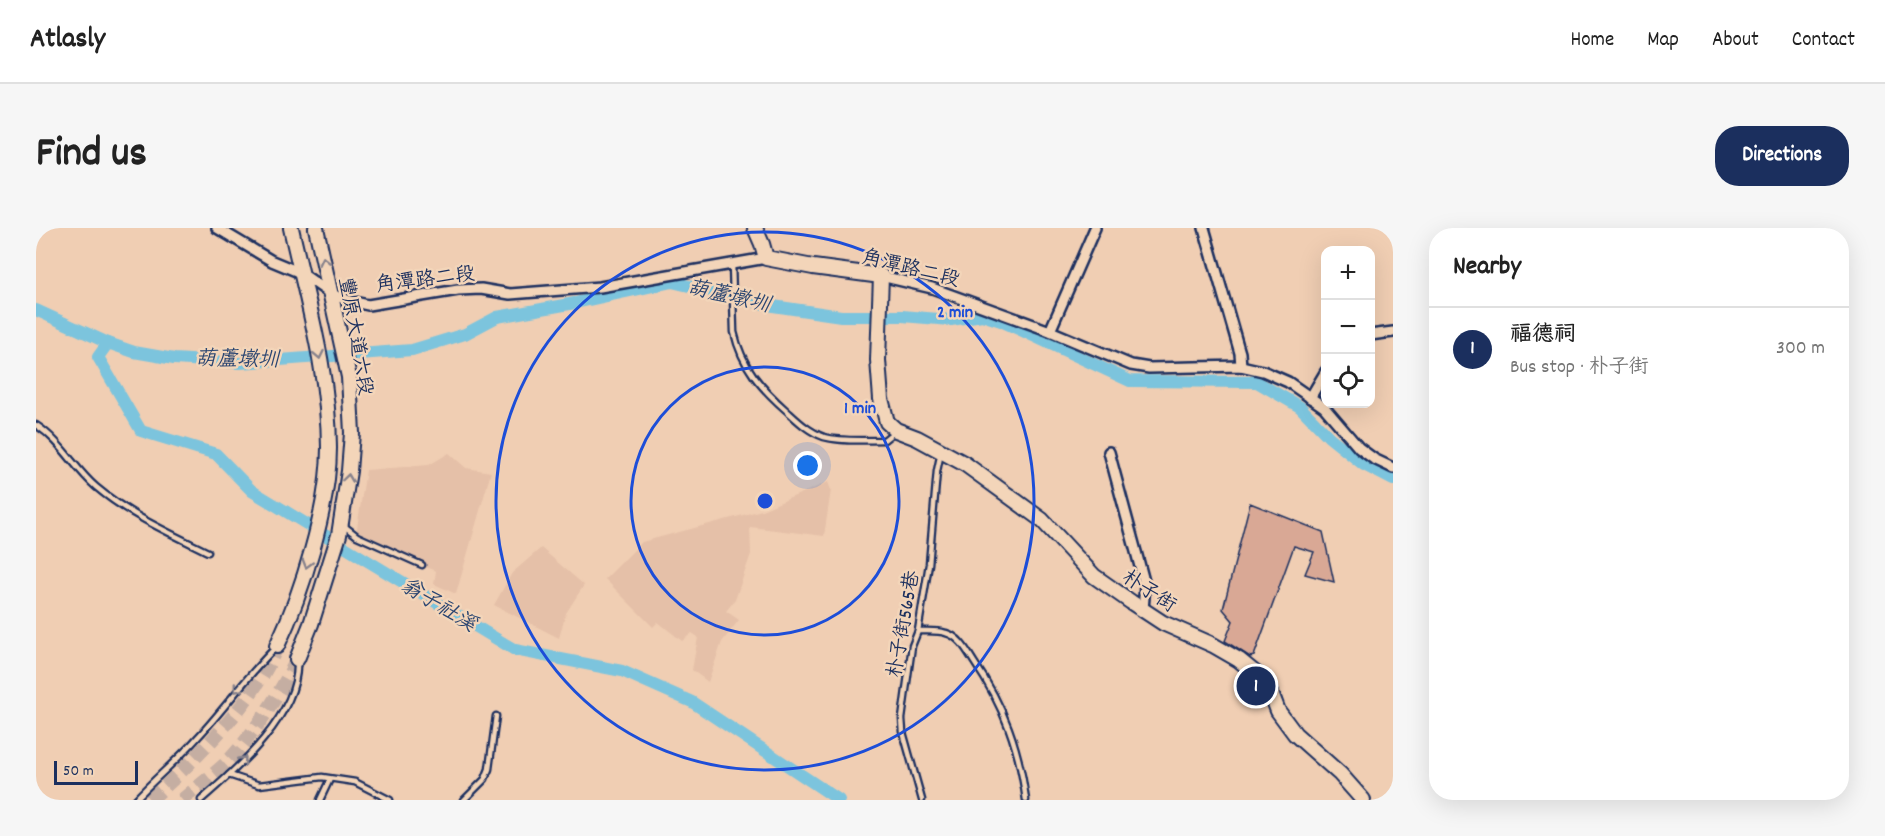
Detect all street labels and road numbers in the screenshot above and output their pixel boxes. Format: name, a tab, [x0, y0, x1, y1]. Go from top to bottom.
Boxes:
street label: 角潭路二段	[858, 244, 962, 296]
street label: 角潭路二段	[374, 261, 477, 301]
street label: 豐原大道六段	[330, 275, 378, 398]
street label: 朴子街	[1116, 564, 1181, 621]
street label: 朴子街565巷	[882, 568, 928, 680]

